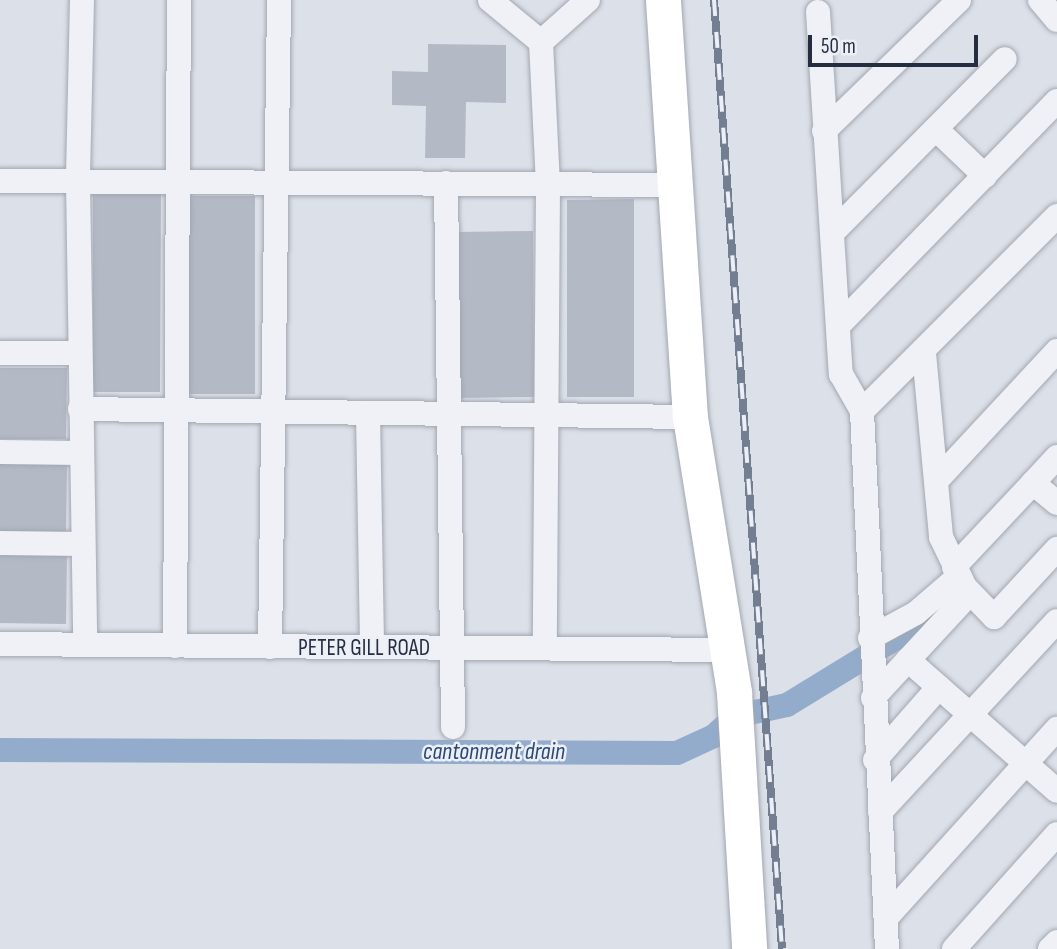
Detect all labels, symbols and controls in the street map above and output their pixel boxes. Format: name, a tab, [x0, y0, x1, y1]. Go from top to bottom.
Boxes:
scale bar	[812, 21, 982, 65]
text: 50 m	[821, 34, 856, 59]
street label: PETER GILL ROAD	[298, 634, 430, 662]
water label: cantonment drain	[423, 738, 565, 766]

